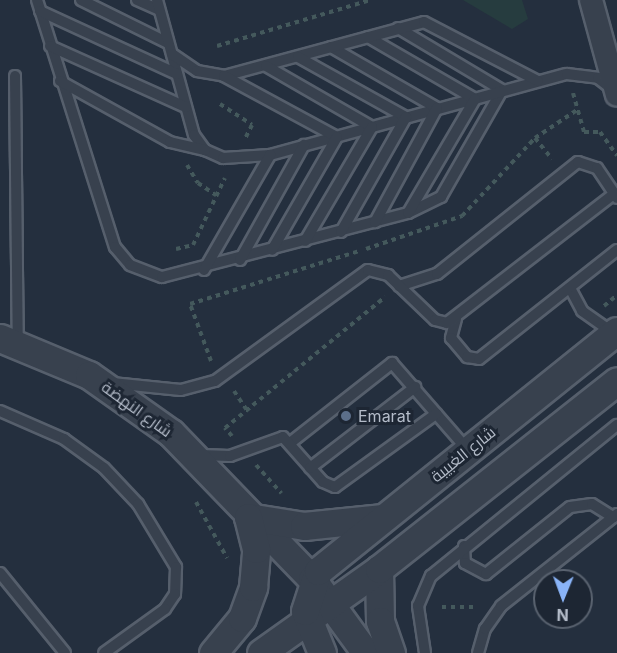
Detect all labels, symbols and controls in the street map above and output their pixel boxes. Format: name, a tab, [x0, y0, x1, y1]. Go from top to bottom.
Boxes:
street label: شارع النهضة	[98, 377, 176, 441]
place label: Emarat	[358, 406, 411, 426]
marker: Emarat	[339, 409, 353, 423]
street label: شارع الغبيبة	[427, 422, 499, 486]
north arrow	[533, 569, 593, 629]
text: N	[556, 605, 569, 625]

